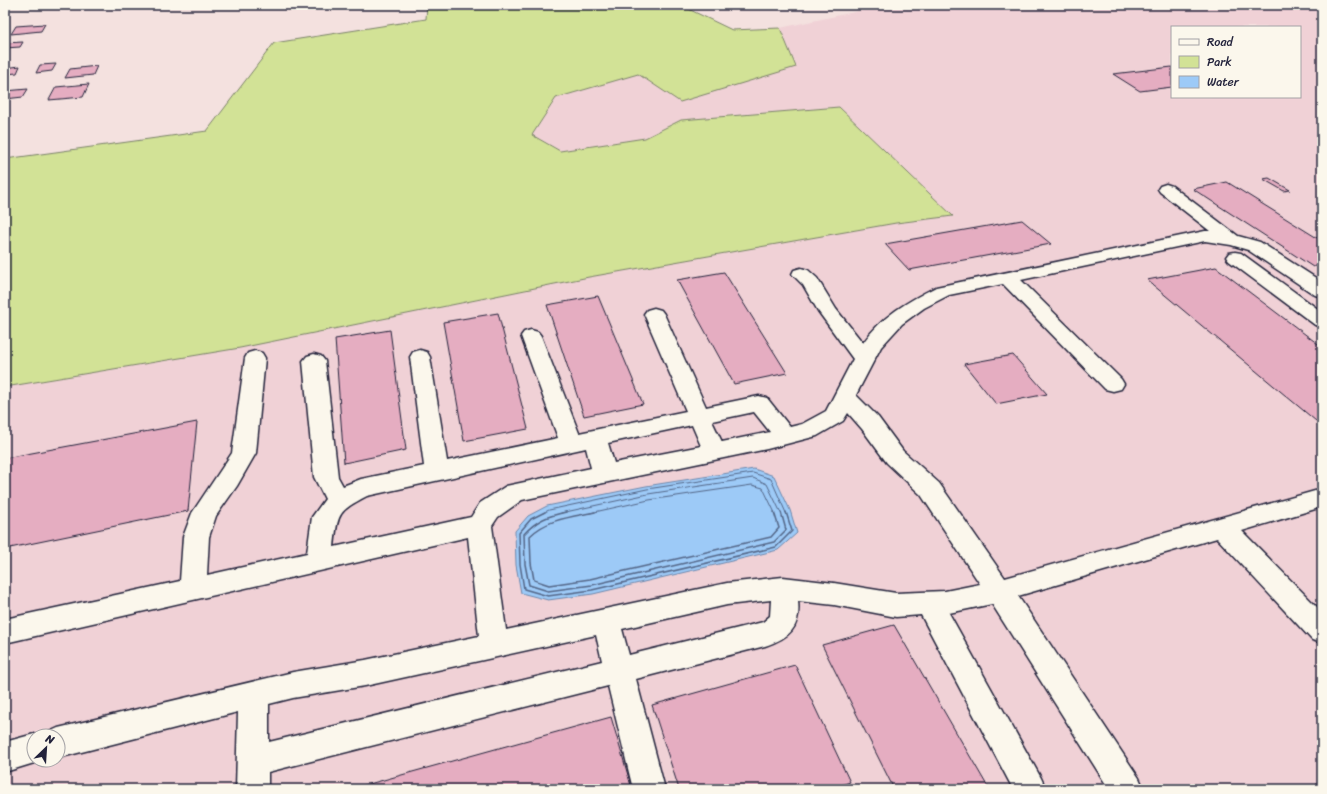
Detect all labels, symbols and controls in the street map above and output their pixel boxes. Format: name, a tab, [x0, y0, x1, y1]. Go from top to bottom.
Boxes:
legend	[1171, 26, 1301, 98]
text: Road	[1207, 31, 1234, 53]
text: Park	[1207, 51, 1232, 73]
text: Water	[1207, 71, 1240, 93]
north arrow	[26, 728, 66, 768]
text: N	[42, 729, 58, 750]

